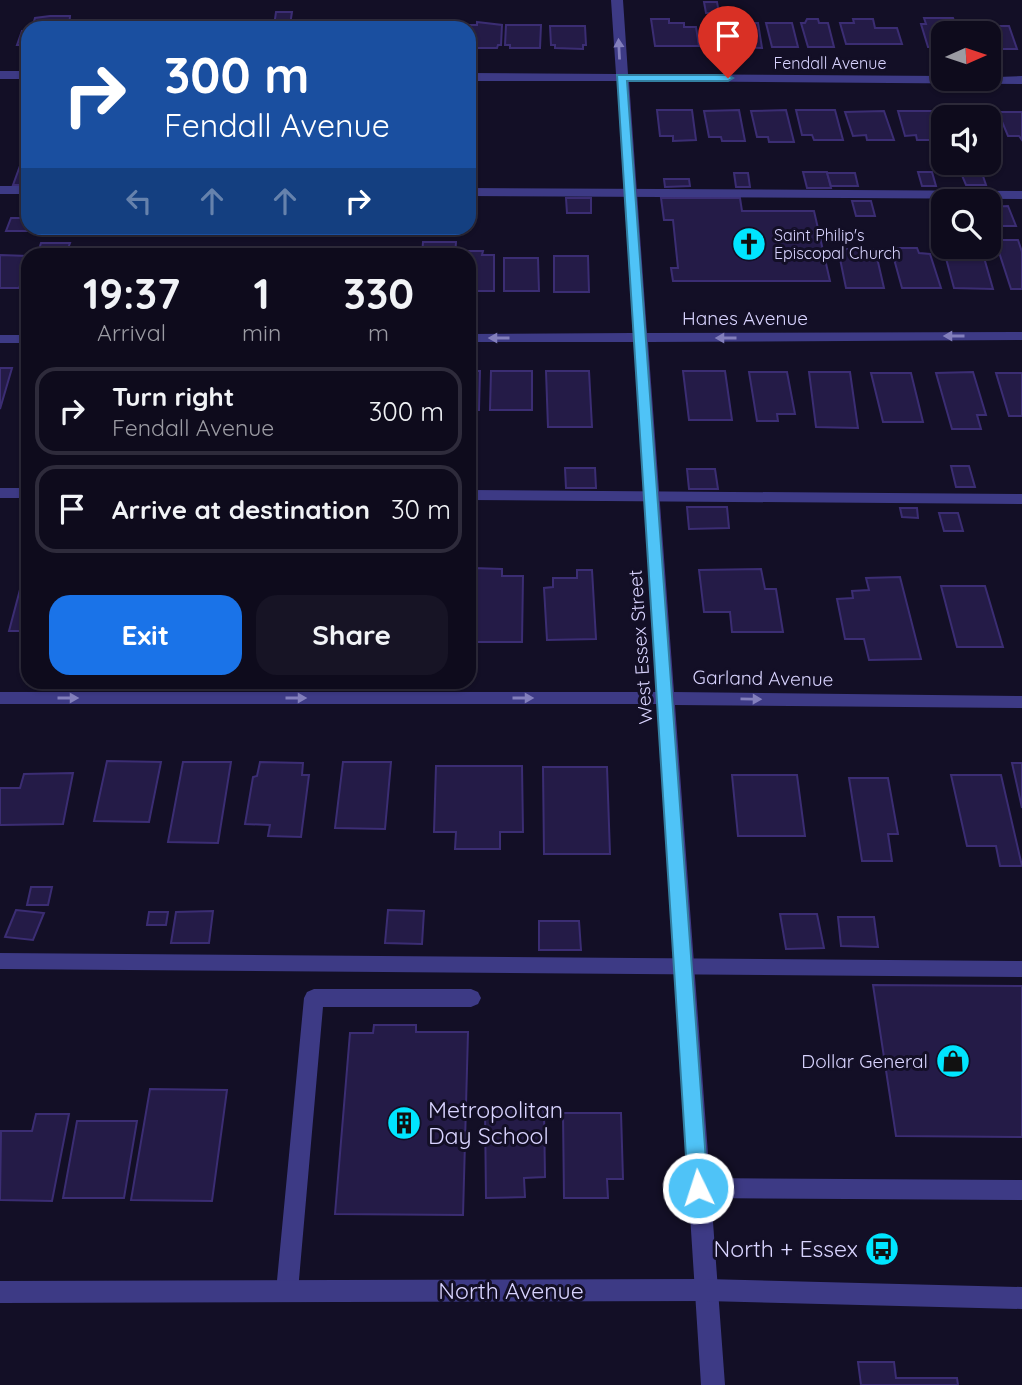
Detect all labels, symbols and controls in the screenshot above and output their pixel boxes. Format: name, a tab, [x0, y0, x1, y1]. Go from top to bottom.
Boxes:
pin	[698, 6, 758, 78]
icon: arrive	[709, 17, 747, 55]
north arrow	[931, 21, 1001, 91]
map controls	[931, 21, 1001, 259]
one-way arrow	[614, 38, 625, 60]
text: 300 m	[164, 44, 309, 105]
icon: right	[49, 49, 140, 140]
street label: Fendall Avenue	[774, 53, 886, 73]
text: Fendall Avenue	[164, 105, 390, 145]
button: sound	[931, 105, 1001, 175]
icon: left	[120, 182, 158, 220]
icon: ahead	[193, 182, 231, 220]
icon: ahead	[266, 182, 304, 220]
icon: right	[339, 182, 377, 220]
button: search	[931, 189, 1001, 259]
church icon: Saint Philip's Episcopal Church	[730, 225, 768, 263]
place label: Saint Philip's Episcopal Church	[774, 225, 901, 263]
text: 19:37	[83, 267, 180, 320]
text: 1	[253, 267, 270, 320]
text: 330	[343, 267, 414, 320]
street label: Hanes Avenue	[682, 306, 808, 330]
text: Arrival	[97, 318, 166, 347]
text: min	[242, 318, 281, 347]
text: m	[368, 318, 389, 347]
one-way arrow	[943, 330, 965, 342]
one-way arrow	[488, 332, 510, 344]
one-way arrow	[715, 332, 737, 343]
text: Turn right	[112, 380, 234, 413]
icon: right	[53, 392, 91, 430]
text: 300 m	[369, 395, 444, 428]
text: Fendall Avenue	[112, 413, 274, 442]
icon: arrive	[53, 490, 91, 528]
text: Arrive at destination	[112, 493, 370, 526]
text: 30 m	[391, 493, 451, 526]
street label: West Essex Street	[623, 569, 657, 725]
button: Exit	[49, 595, 242, 675]
button: Share	[256, 595, 448, 675]
street label: Garland Avenue	[692, 665, 834, 691]
one-way arrow	[57, 692, 79, 704]
one-way arrow	[285, 692, 307, 704]
one-way arrow	[512, 692, 534, 704]
one-way arrow	[740, 693, 762, 705]
shop icon: Dollar General	[934, 1042, 972, 1080]
place label: Dollar General	[801, 1049, 928, 1073]
place label: Metropolitan Day School	[428, 1095, 563, 1150]
building icon: Metropolitan Day School	[385, 1104, 423, 1142]
position arrow	[661, 1151, 735, 1225]
bus stop icon: North + Essex	[863, 1230, 901, 1268]
place label: North + Essex	[714, 1234, 858, 1263]
street label: North Avenue	[438, 1276, 584, 1305]

